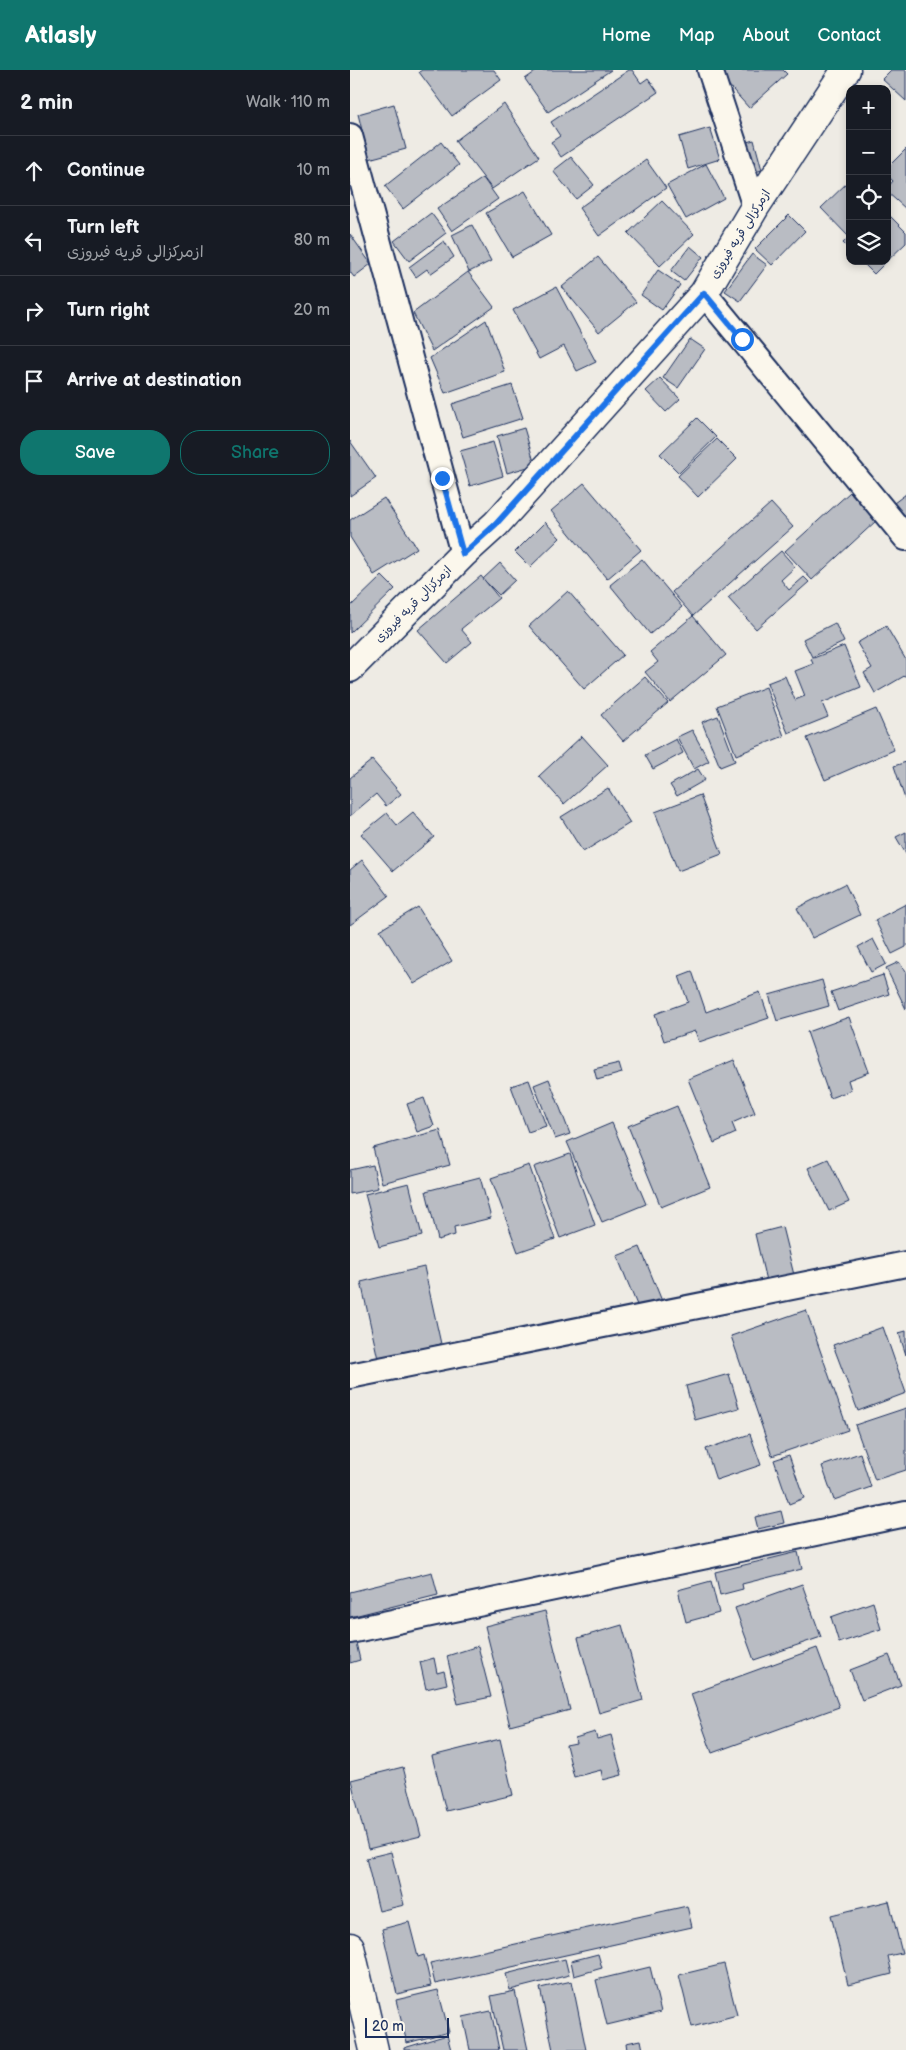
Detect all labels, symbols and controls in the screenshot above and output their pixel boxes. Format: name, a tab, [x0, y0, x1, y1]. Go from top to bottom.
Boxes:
text: Atlasly	[25, 21, 96, 50]
text: Home	[602, 25, 651, 46]
text: Map	[679, 25, 715, 46]
text: About	[743, 25, 790, 46]
text: Contact	[818, 25, 881, 46]
map controls	[846, 85, 891, 265]
button: +	[846, 85, 891, 130]
text: 2 min	[20, 90, 73, 115]
text: Walk · 110 m	[246, 93, 330, 112]
button: −	[846, 130, 891, 175]
icon: ahead	[20, 157, 48, 185]
text: Continue	[67, 159, 145, 182]
text: 10 m	[297, 161, 330, 180]
button: locate	[846, 175, 891, 220]
street label: ازمرکزالی قریه فیروزی	[707, 187, 774, 282]
text: Turn left	[67, 216, 139, 239]
button: layers	[846, 220, 891, 265]
icon: left	[20, 227, 48, 255]
text: 80 m	[294, 231, 330, 250]
text: ازمرکزالی قریه فیروزی	[67, 243, 204, 262]
icon: right	[20, 297, 48, 325]
text: Turn right	[67, 299, 150, 322]
text: 20 m	[294, 301, 330, 320]
route start	[731, 328, 754, 351]
icon: arrive	[20, 367, 48, 395]
text: Arrive at destination	[67, 369, 242, 392]
button: Save	[20, 430, 170, 475]
button: Share	[180, 430, 330, 475]
route end	[431, 467, 454, 490]
street label: ازمرکزالی قریه فیروزی	[372, 563, 455, 646]
scale bar	[365, 2015, 449, 2038]
text: 20 m	[372, 2018, 404, 2035]

